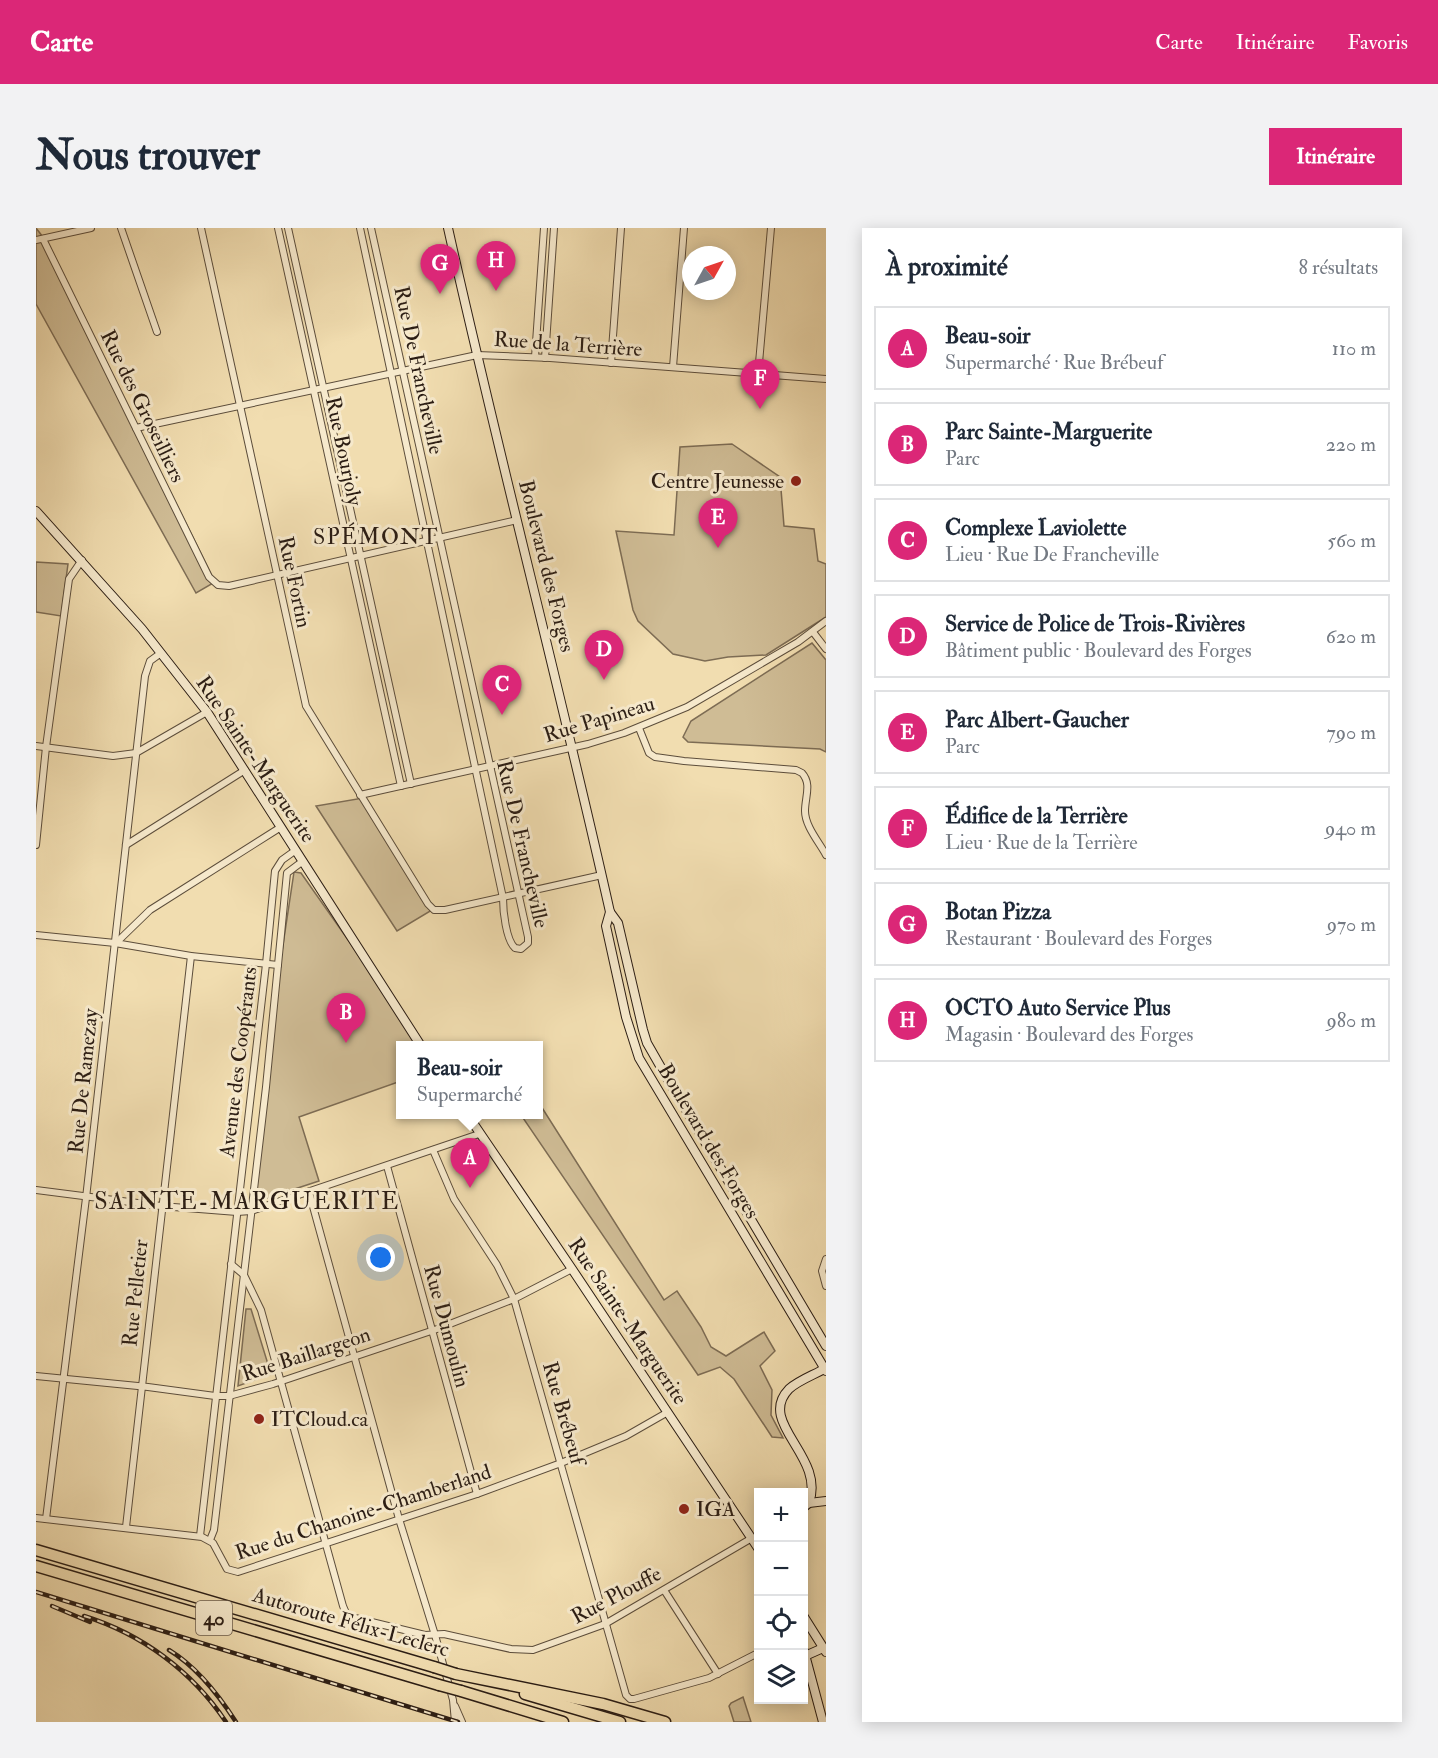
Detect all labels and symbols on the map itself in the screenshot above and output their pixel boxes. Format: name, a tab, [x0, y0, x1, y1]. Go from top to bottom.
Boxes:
pin: H	[476, 242, 516, 291]
pin: G	[420, 244, 460, 294]
north arrow	[682, 246, 736, 300]
street label: Rue De Francheville	[387, 283, 450, 457]
street label: Rue des Groseilliers	[94, 325, 191, 487]
street label: Rue de la Terrière	[493, 326, 643, 363]
pin: F	[740, 360, 780, 409]
street label: Rue Bourjoly	[319, 394, 368, 509]
place label: Centre Jeunesse	[651, 468, 784, 495]
marker: Centre Jeunesse	[789, 474, 803, 488]
street label: Boulevard des Forges	[512, 477, 581, 655]
pin: E	[698, 498, 738, 548]
district label: SPÉMONT	[313, 522, 439, 551]
street label: Rue Fortin	[272, 534, 317, 630]
pin: D	[584, 630, 624, 680]
pin: C	[482, 666, 522, 715]
street label: Rue Sainte-Marguerite	[190, 671, 322, 848]
street label: Rue Papineau	[540, 690, 658, 749]
street label: Rue De Francheville	[490, 758, 555, 931]
street label: Avenue des Coopérants	[213, 965, 264, 1160]
pin: B	[326, 994, 366, 1043]
street label: Rue De Ramezay	[62, 1006, 105, 1155]
street label: Boulevard des Forges	[652, 1059, 766, 1224]
pin: A	[450, 1138, 490, 1188]
district label: SAINTE-MARGUERITE	[94, 1186, 400, 1217]
street label: Rue Sainte-Marguerite	[562, 1233, 694, 1410]
street label: Rue Pelletier	[116, 1238, 155, 1348]
your location	[366, 1243, 395, 1272]
street label: Rue Dumoulin	[417, 1262, 476, 1391]
street label: Rue Baillargeon	[238, 1321, 374, 1388]
street label: Rue Brébeuf	[536, 1359, 592, 1471]
place label: ITCloud.ca	[271, 1406, 369, 1433]
marker: ITCloud.ca	[252, 1412, 266, 1426]
street label: Rue du Chanoine-Chamberland	[232, 1458, 495, 1567]
place label: IGA	[696, 1496, 735, 1523]
marker: IGA	[677, 1502, 691, 1516]
street label: Rue Plouffe	[567, 1560, 666, 1630]
street label: Autoroute Félix-Leclerc	[249, 1581, 453, 1664]
road number: 40	[196, 1601, 232, 1635]

